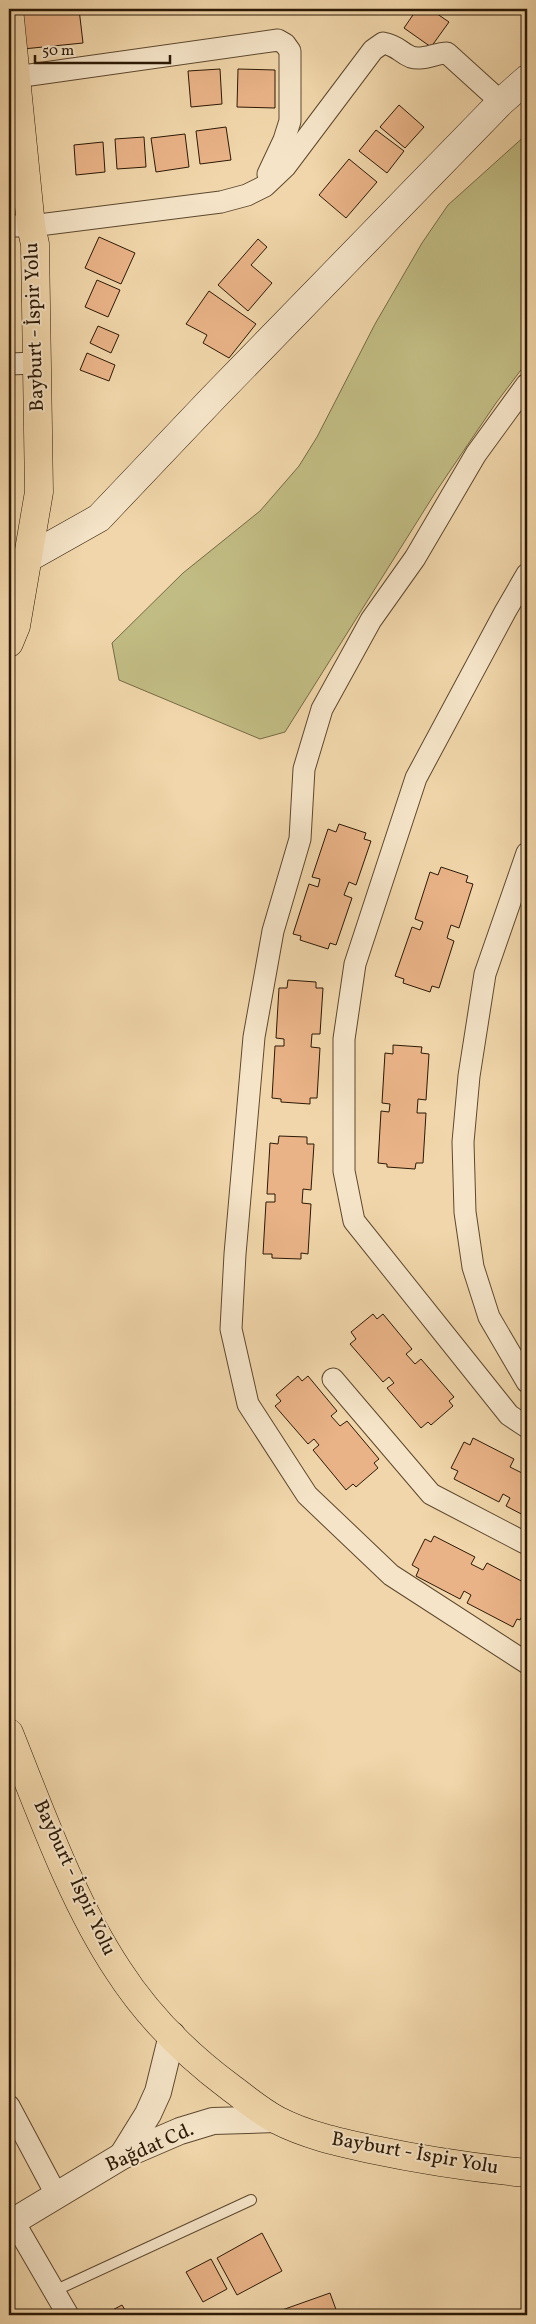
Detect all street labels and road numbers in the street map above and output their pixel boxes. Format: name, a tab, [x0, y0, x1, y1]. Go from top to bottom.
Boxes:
street label: Bayburt - İspir Yolu	[18, 242, 52, 412]
street label: Bayburt - İspir Yolu	[26, 1795, 122, 1961]
street label: Bağdat Cd.	[102, 2116, 198, 2180]
street label: Bayburt - İspir Yolu	[329, 2126, 501, 2182]

